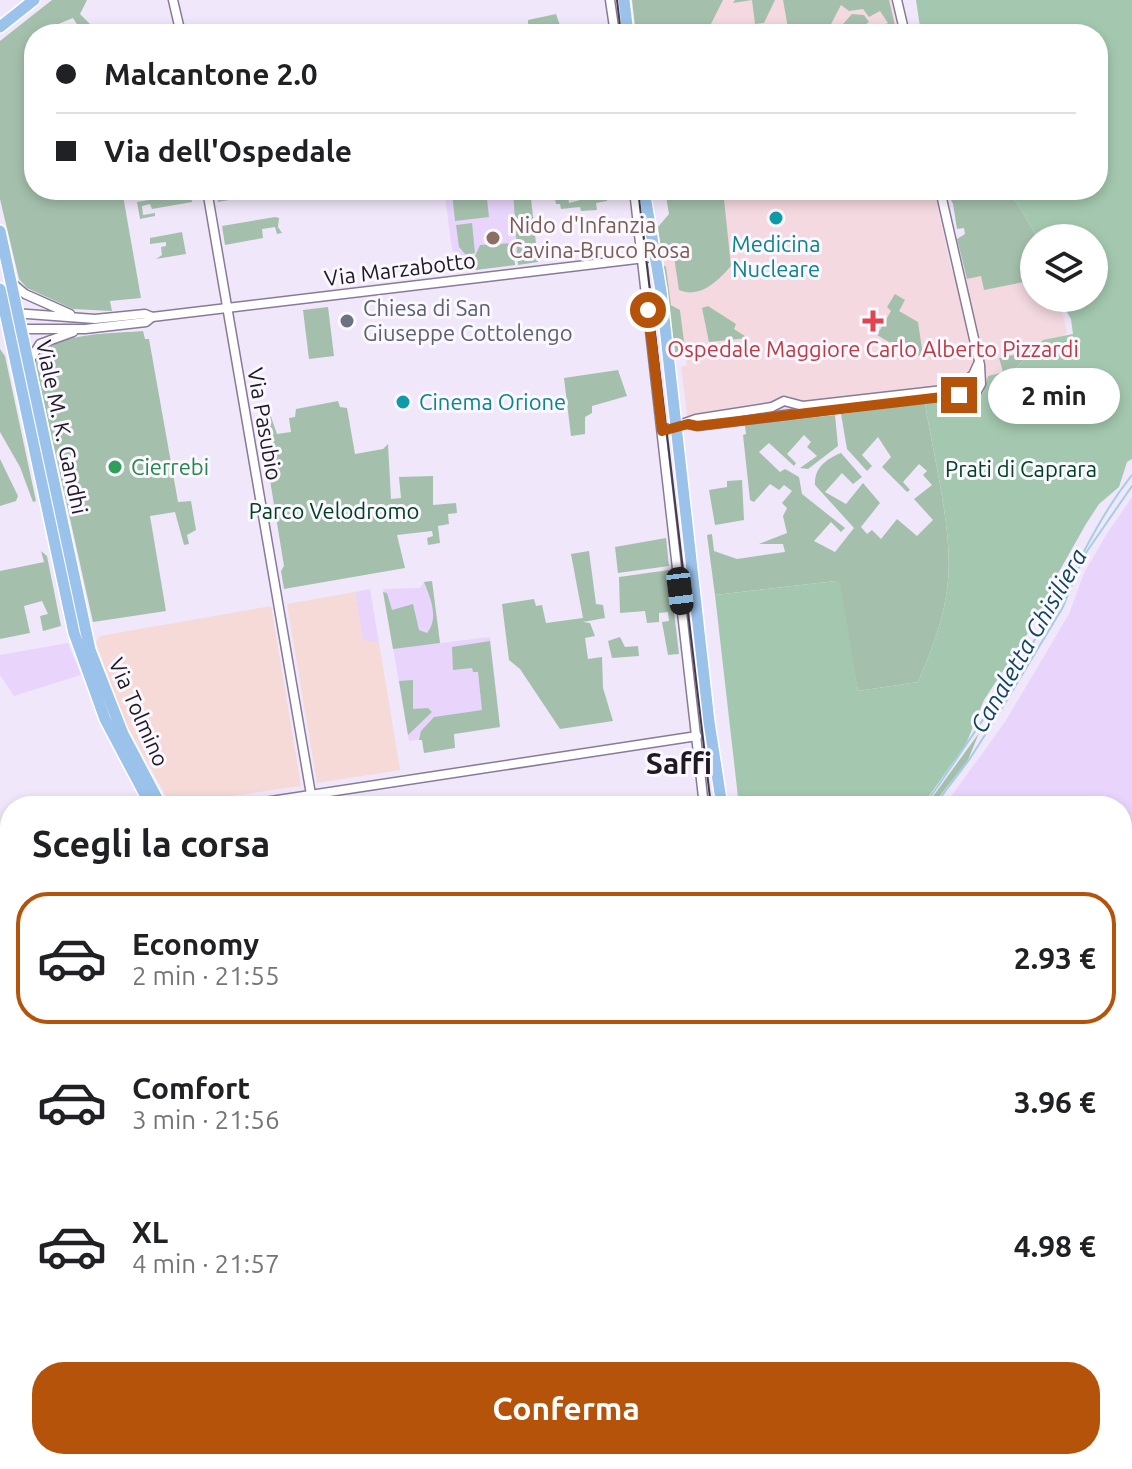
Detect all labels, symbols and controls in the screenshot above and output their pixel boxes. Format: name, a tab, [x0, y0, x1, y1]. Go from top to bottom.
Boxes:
text: Malcantone 2.0	[104, 57, 318, 91]
text: Via dell'Ospedale	[104, 134, 352, 168]
marker: Medicina Nucleare	[767, 209, 785, 227]
place label: Nido d'Infanzia Cavina-Bruco Rosa	[509, 212, 690, 262]
map controls	[1020, 224, 1108, 312]
button: layers	[1020, 224, 1108, 312]
marker: Nido d'Infanzia Cavina-Bruco Rosa	[484, 229, 502, 247]
place label: Medicina Nucleare	[732, 231, 820, 281]
street label: Via Marzabotto	[323, 247, 477, 290]
route start	[630, 292, 666, 328]
place label: Chiesa di San Giuseppe Cottolengo	[363, 295, 573, 345]
marker: Ospedale Maggiore Carlo Alberto Pizzardi	[862, 310, 884, 332]
marker: Chiesa di San Giuseppe Cottolengo	[338, 312, 356, 330]
place label: Ospedale Maggiore Carlo Alberto Pizzardi	[667, 336, 1079, 361]
street label: Viale M. K. Gandhi	[32, 338, 93, 516]
street label: Via Pasubio	[243, 366, 288, 482]
callout: 2 min	[987, 367, 1119, 423]
route end	[941, 377, 977, 413]
text: 2 min	[1021, 381, 1087, 410]
place label: Cinema Orione	[419, 389, 566, 414]
marker: Cinema Orione	[394, 393, 412, 411]
place label: Cierrebi	[131, 454, 209, 479]
park label: Prati di Caprara	[945, 456, 1097, 481]
marker: Cierrebi	[106, 458, 124, 476]
park label: Parco Velodromo	[249, 498, 419, 523]
water label: Canaletta Ghisiliera	[965, 544, 1092, 737]
car	[665, 566, 695, 616]
street label: Via Tolmino	[104, 654, 174, 770]
district label: Saffi	[646, 746, 712, 780]
text: Scegli la corsa	[32, 823, 270, 864]
icon: car	[36, 922, 108, 994]
text: Economy	[132, 927, 259, 961]
text: 2.93 €	[1014, 941, 1096, 975]
text: 2 min · 21:55	[132, 961, 280, 990]
icon: car	[36, 1066, 108, 1138]
text: Comfort	[132, 1071, 250, 1105]
text: 3.96 €	[1014, 1085, 1096, 1119]
text: 3 min · 21:56	[132, 1105, 280, 1134]
icon: car	[36, 1210, 108, 1282]
text: XL	[132, 1215, 168, 1249]
text: 4.98 €	[1014, 1229, 1096, 1263]
text: 4 min · 21:57	[132, 1249, 280, 1278]
button: Conferma	[32, 1362, 1100, 1454]

